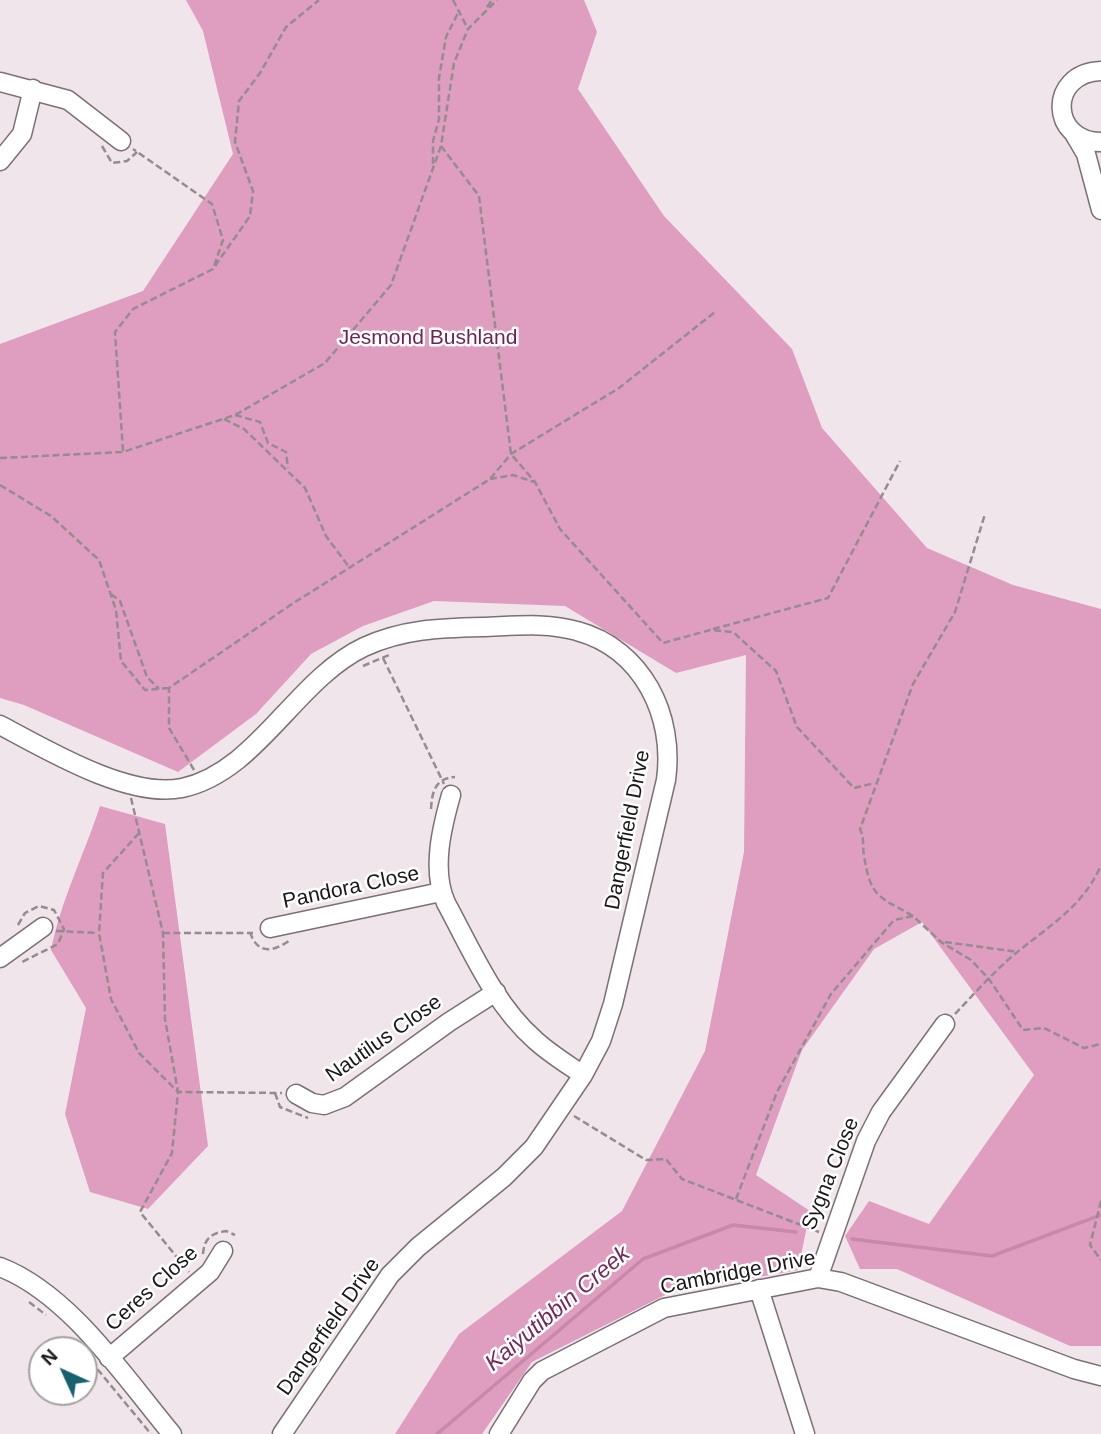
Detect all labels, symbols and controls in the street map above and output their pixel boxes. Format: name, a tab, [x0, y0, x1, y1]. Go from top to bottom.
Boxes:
park label: Jesmond Bushland	[339, 325, 517, 351]
street label: Dangerfield Drive	[600, 748, 656, 912]
street label: Pandora Close	[280, 861, 422, 915]
street label: Nautilus Close	[321, 990, 447, 1088]
street label: Sygna Close	[797, 1114, 865, 1234]
water label: Kaiyutibbin Creek	[480, 1240, 636, 1378]
street label: Ceres Close	[101, 1241, 203, 1337]
street label: Cambridge Drive	[658, 1246, 818, 1300]
street label: Dangerfield Drive	[272, 1253, 386, 1401]
north arrow	[28, 1336, 98, 1406]
text: N	[37, 1345, 61, 1369]

